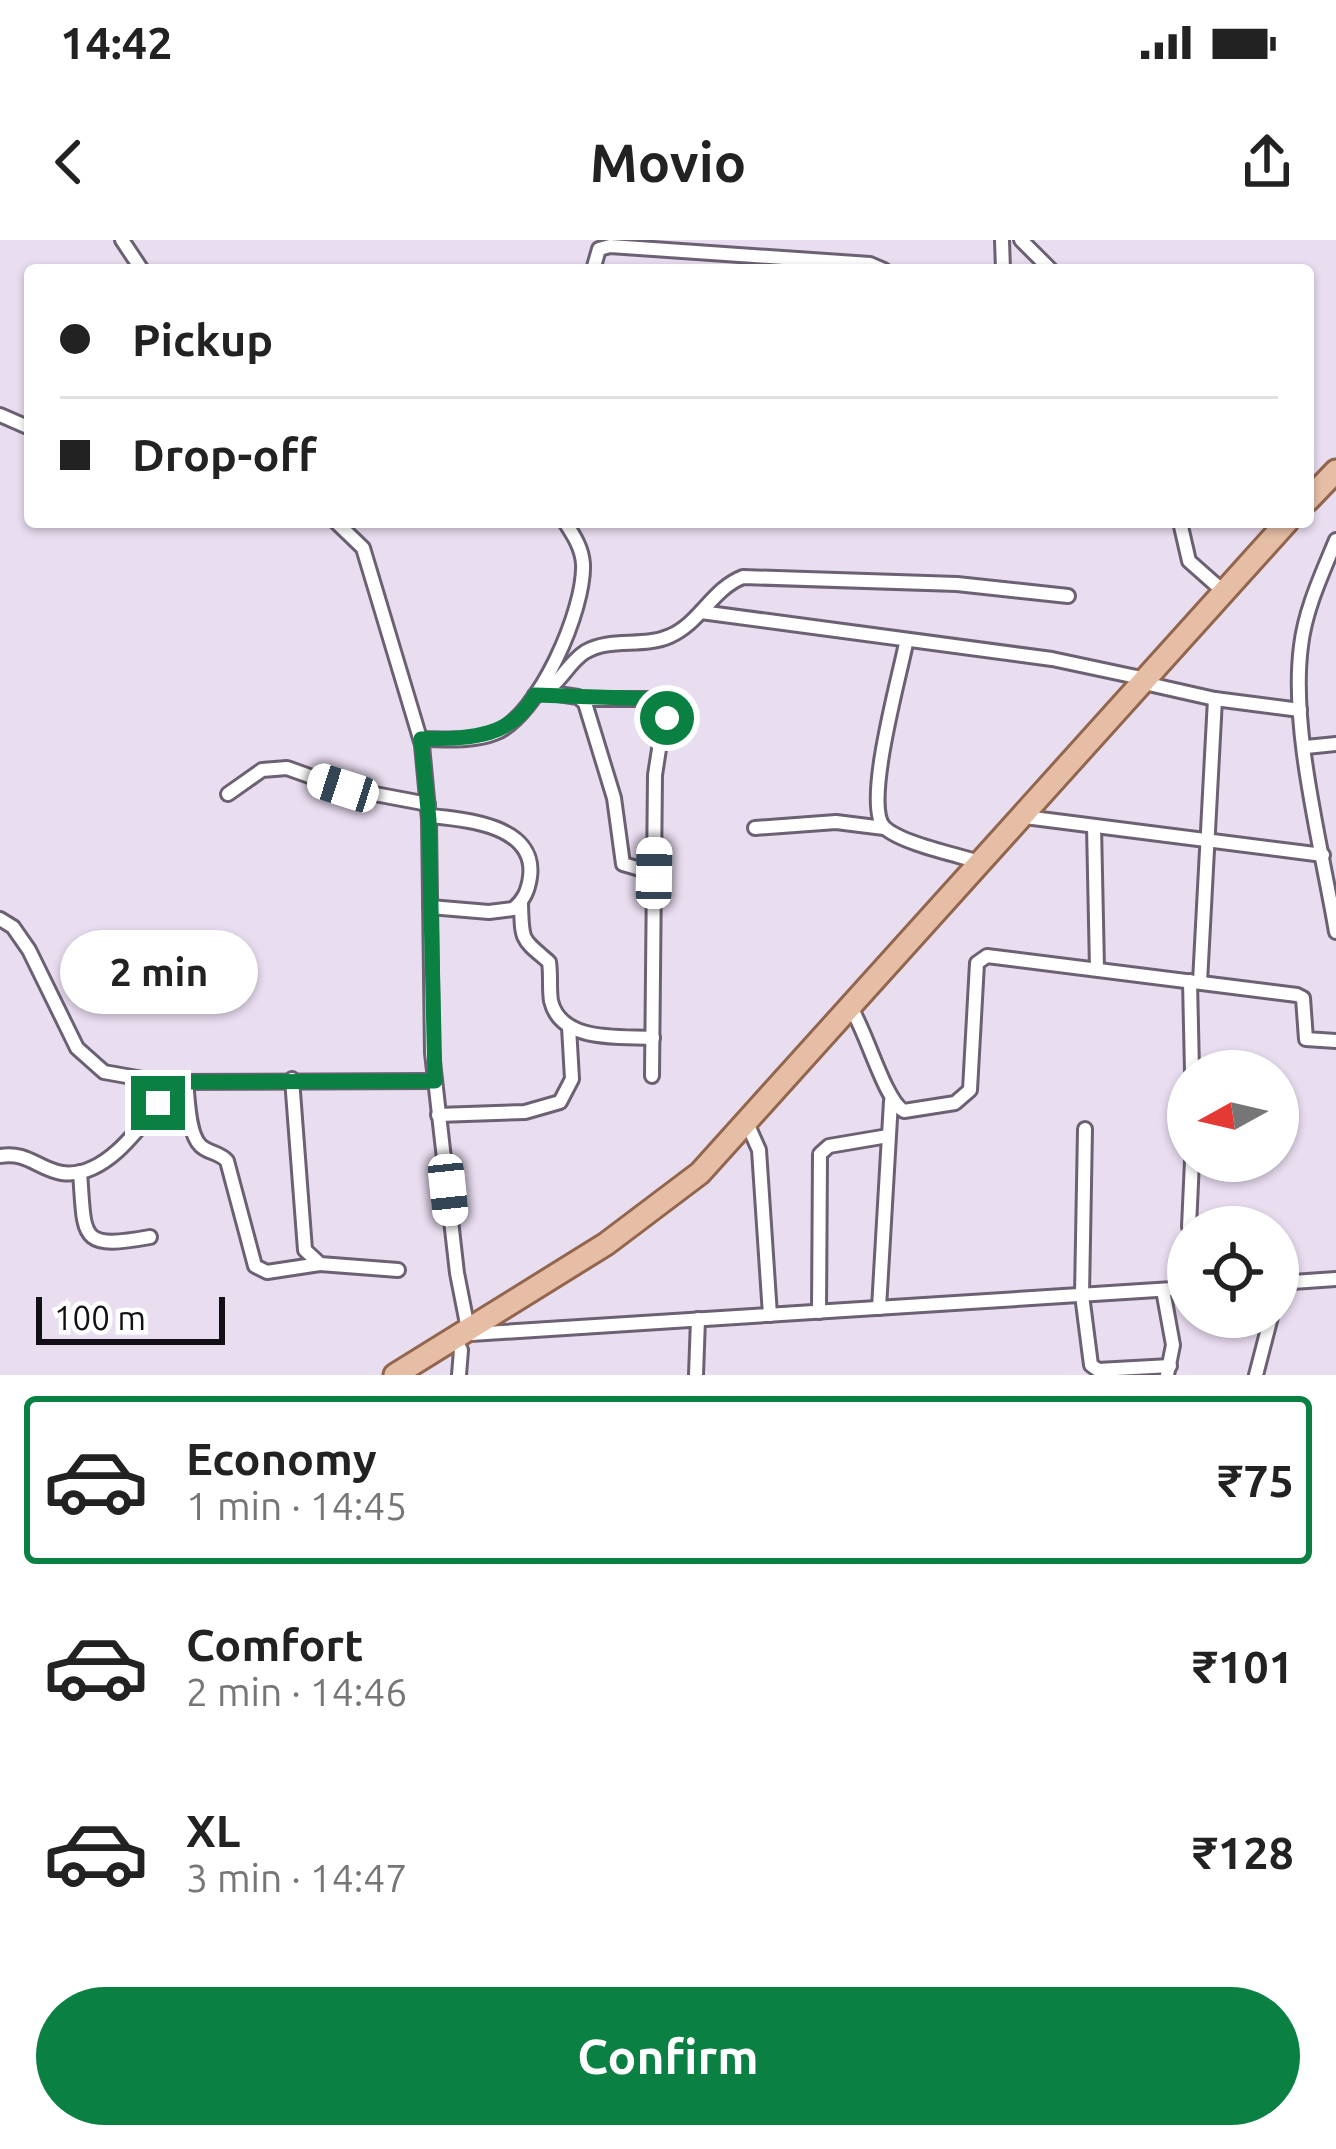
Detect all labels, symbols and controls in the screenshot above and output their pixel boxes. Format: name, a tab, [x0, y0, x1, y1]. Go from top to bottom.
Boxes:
text: 14:42	[60, 17, 173, 68]
icon: back	[36, 129, 102, 195]
icon: share	[1234, 129, 1300, 195]
text: Movio	[590, 132, 746, 192]
text: Pickup	[132, 314, 273, 365]
text: Drop-off	[132, 429, 317, 480]
route start	[640, 691, 694, 745]
car	[303, 760, 383, 816]
car	[635, 837, 673, 909]
callout: 2 min	[59, 929, 257, 1013]
text: 2 min	[110, 950, 208, 993]
north arrow	[1167, 1050, 1299, 1182]
map controls	[1167, 1050, 1299, 1338]
route end	[131, 1076, 185, 1130]
car	[426, 1152, 470, 1228]
button: locate	[1167, 1206, 1299, 1338]
scale bar	[36, 1291, 225, 1344]
text: 100 m	[54, 1299, 146, 1336]
icon: car	[42, 1426, 150, 1534]
text: Economy	[186, 1433, 377, 1484]
text: ₹75	[1218, 1455, 1294, 1506]
text: 1 min · 14:45	[186, 1484, 407, 1527]
icon: car	[42, 1612, 150, 1720]
text: Comfort	[186, 1619, 363, 1670]
text: ₹101	[1192, 1641, 1294, 1692]
text: 2 min · 14:46	[186, 1670, 407, 1713]
icon: car	[42, 1798, 150, 1906]
text: XL	[186, 1805, 240, 1856]
text: ₹128	[1192, 1827, 1294, 1878]
text: 3 min · 14:47	[186, 1856, 407, 1899]
button: Confirm	[36, 1987, 1300, 2125]

